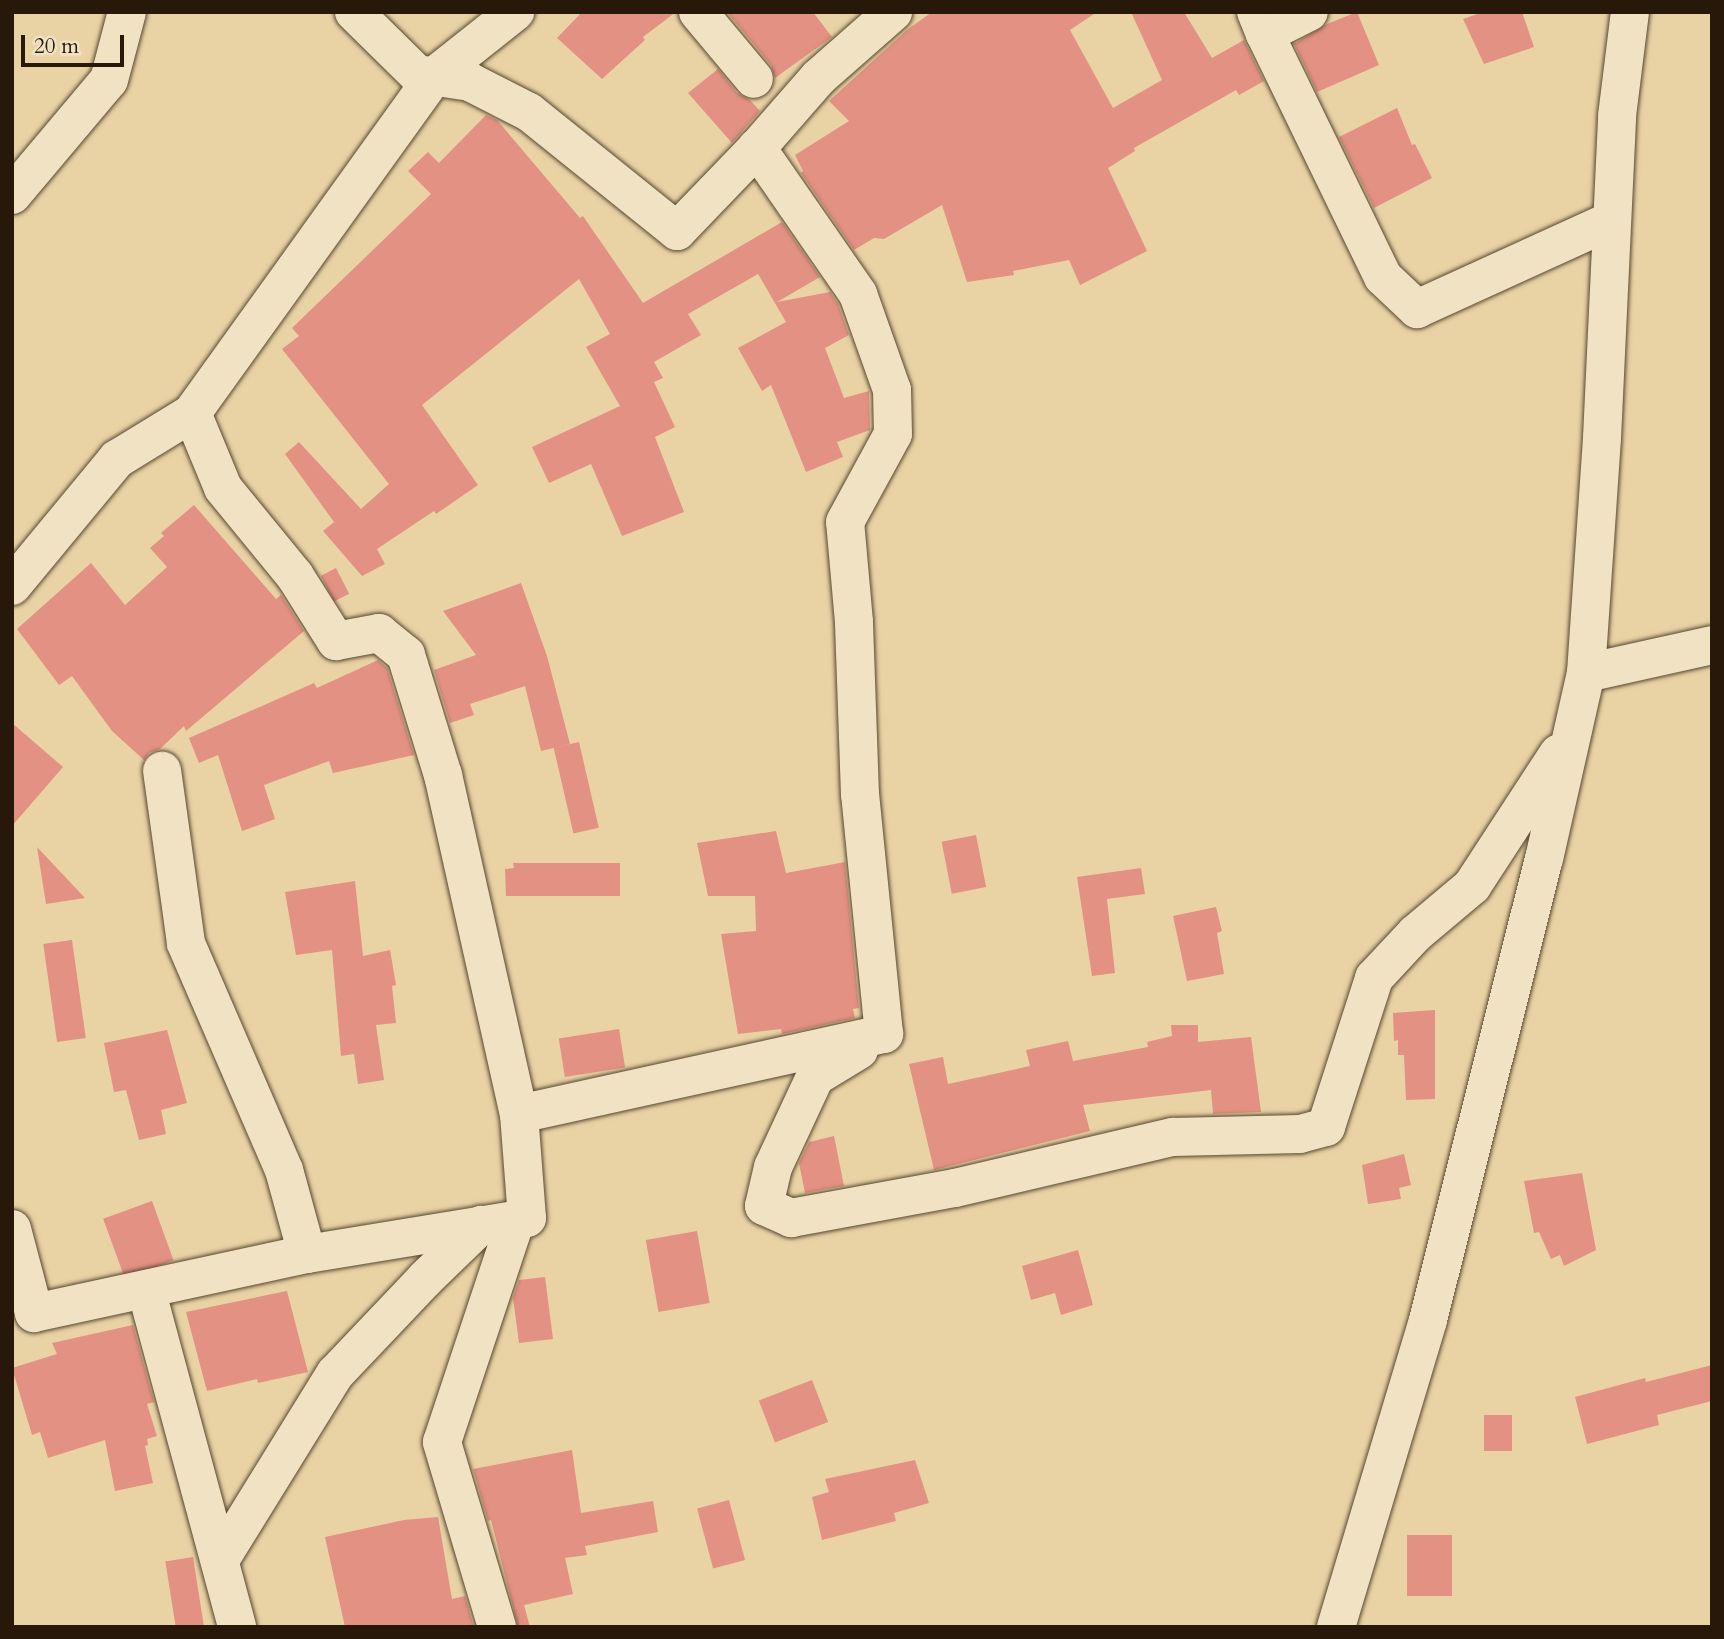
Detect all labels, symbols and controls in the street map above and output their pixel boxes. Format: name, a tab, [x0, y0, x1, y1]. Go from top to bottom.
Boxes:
scale bar	[24, 21, 128, 65]
text: 20 m	[34, 32, 79, 61]

